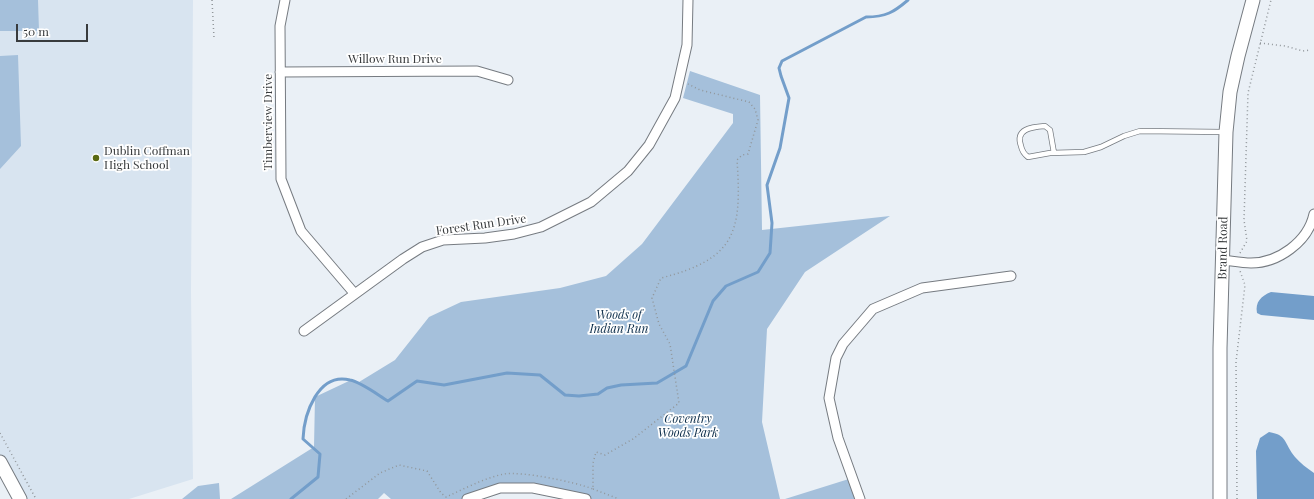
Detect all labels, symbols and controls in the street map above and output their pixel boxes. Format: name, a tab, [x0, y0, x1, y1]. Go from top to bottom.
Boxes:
scale bar	[18, 16, 90, 42]
text: 50 m	[23, 23, 49, 39]
street label: Willow Run Drive	[348, 52, 442, 66]
street label: Timberview Drive	[261, 74, 275, 170]
place label: Dublin Coffman High School	[104, 144, 190, 172]
marker: Dublin Coffman High School	[91, 153, 101, 163]
street label: Forest Run Drive	[435, 212, 527, 238]
street label: Brand Road	[1215, 216, 1231, 280]
park label: Woods of Indian Run	[589, 308, 649, 336]
park label: Coventry Woods Park	[658, 412, 718, 440]

